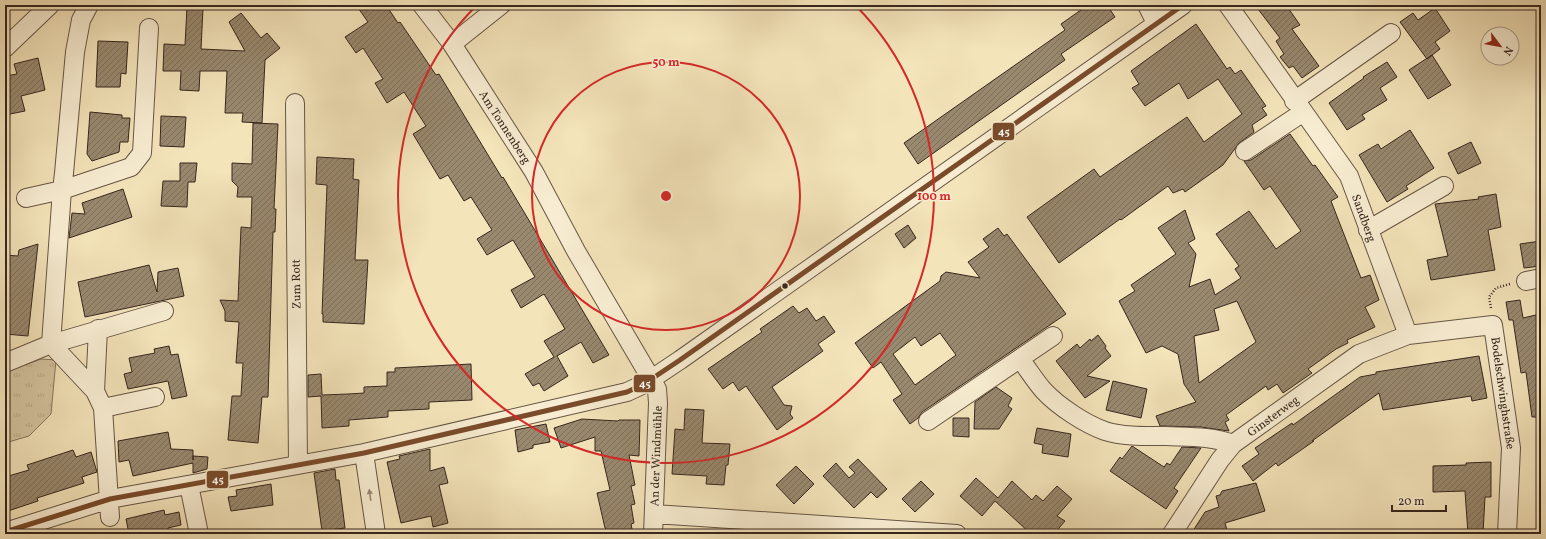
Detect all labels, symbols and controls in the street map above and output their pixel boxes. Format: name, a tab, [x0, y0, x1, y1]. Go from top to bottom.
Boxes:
north arrow	[1480, 26, 1520, 66]
text: N	[1499, 43, 1516, 58]
text: 50 m	[652, 55, 680, 71]
street label: Am Tonnenberg	[475, 88, 534, 167]
line badge: 45	[992, 122, 1015, 141]
text: 45	[998, 125, 1010, 140]
centre of rings	[659, 189, 673, 203]
text: 100 m	[917, 189, 951, 205]
street label: Sandberg	[1347, 192, 1379, 245]
street label: Zum Rott	[289, 259, 305, 309]
unlabelled marker	[780, 281, 790, 291]
street label: Bodelschwinghstraße	[1486, 336, 1518, 451]
line badge: 45	[633, 374, 656, 393]
text: 45	[639, 377, 651, 392]
street label: Ginsterweg	[1244, 393, 1303, 441]
street label: An der Windmühle	[647, 405, 667, 507]
line badge: 45	[206, 470, 229, 489]
text: 45	[212, 473, 224, 488]
scale bar	[1392, 487, 1446, 513]
one-way arrow	[367, 489, 373, 501]
text: 20 m	[1398, 494, 1425, 510]

